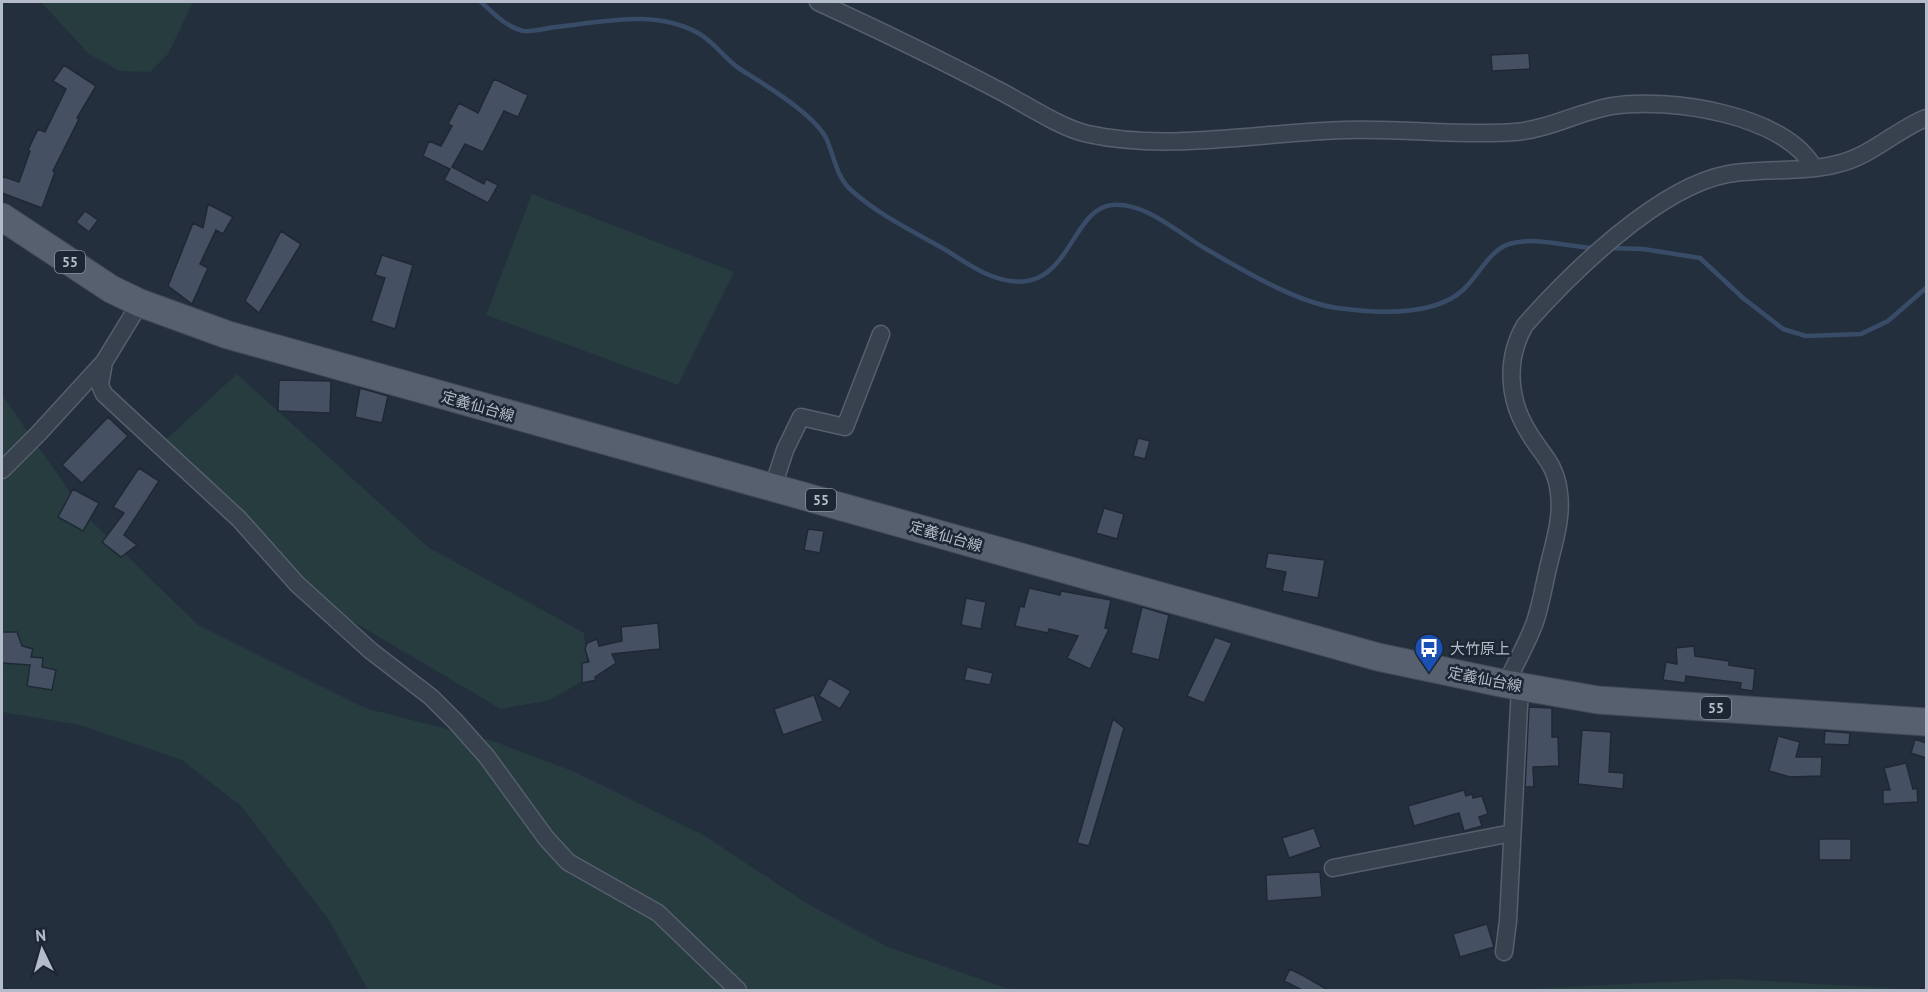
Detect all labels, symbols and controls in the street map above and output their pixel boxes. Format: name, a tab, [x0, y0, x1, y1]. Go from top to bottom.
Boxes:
road number: 55	[55, 251, 85, 273]
street label: 定義仙台線	[439, 387, 517, 425]
road number: 55	[806, 489, 836, 511]
street label: 定義仙台線	[907, 517, 985, 555]
bus stop icon: 大竹原上	[1413, 632, 1445, 674]
place label: 大竹原上	[1450, 639, 1510, 658]
street label: 定義仙台線	[1446, 663, 1524, 695]
road number: 55	[1701, 697, 1731, 719]
north arrow	[12, 920, 72, 980]
text: N	[35, 925, 47, 945]

